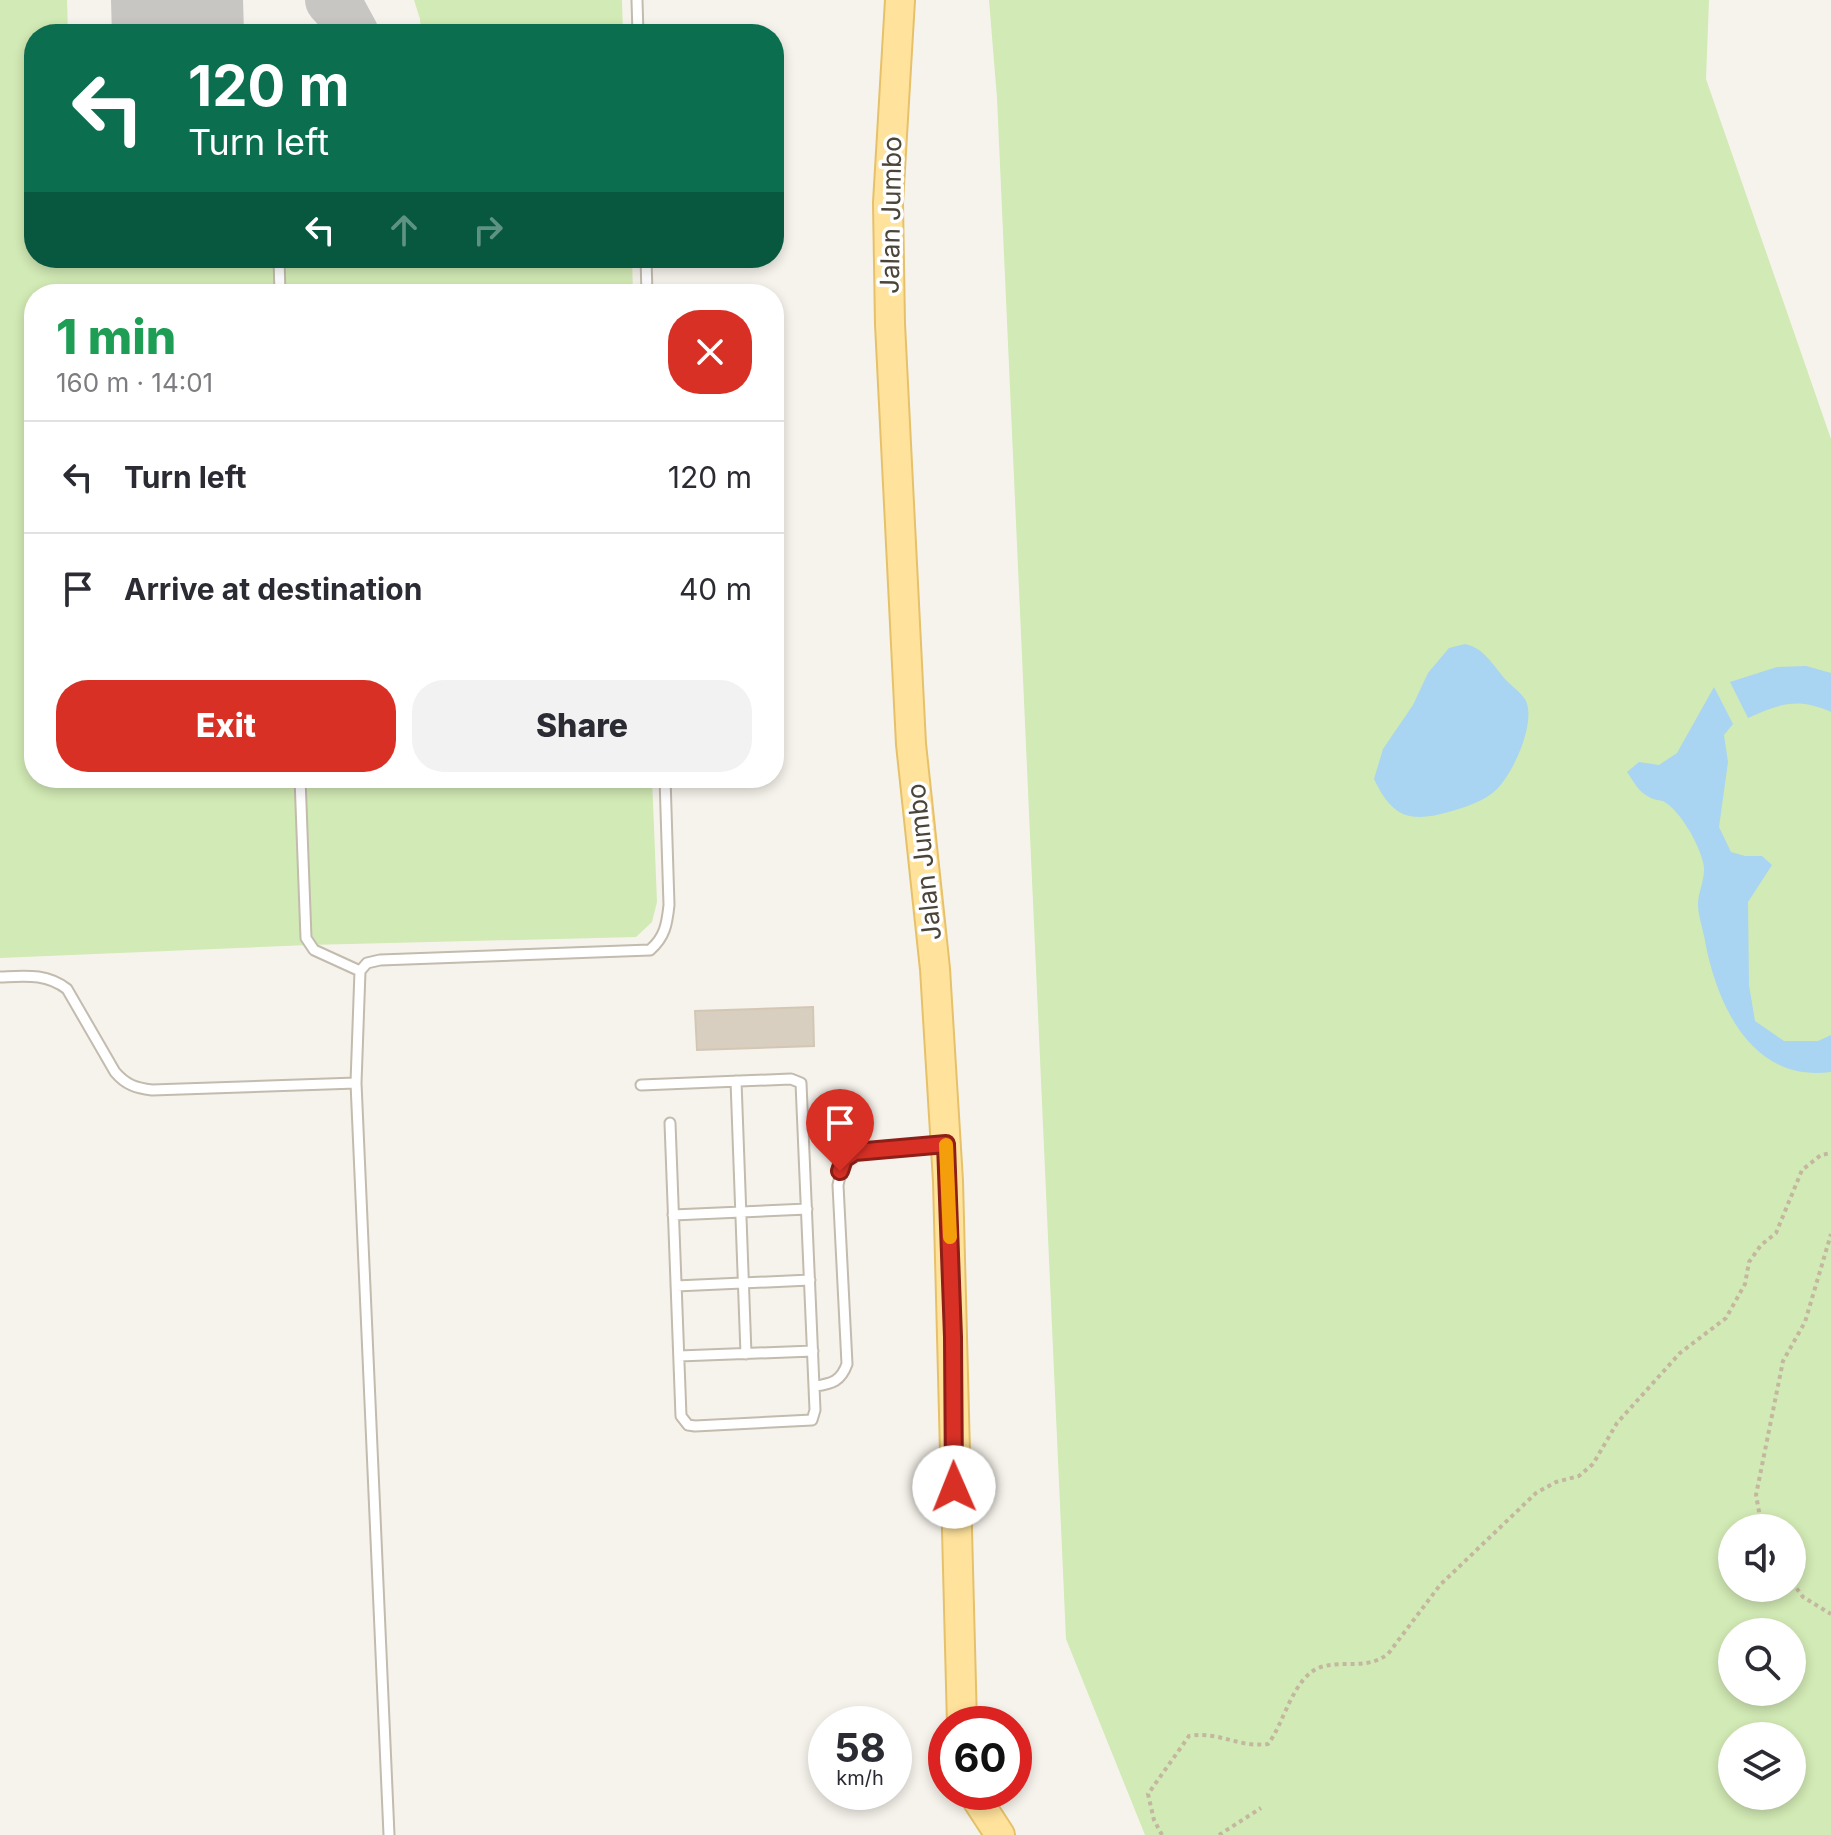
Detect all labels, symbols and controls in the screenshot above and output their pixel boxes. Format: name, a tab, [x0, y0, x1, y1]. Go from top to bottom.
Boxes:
text: 120 m	[188, 52, 350, 120]
icon: left	[56, 56, 160, 160]
text: Turn left	[188, 120, 329, 164]
street label: Jalan Jumbo	[874, 136, 907, 294]
icon: left	[298, 208, 342, 252]
icon: ahead	[382, 208, 426, 252]
icon: right	[466, 208, 510, 252]
text: 1 min	[56, 307, 176, 366]
button: close	[668, 310, 752, 394]
text: 160 m · 14:01	[56, 367, 213, 398]
icon: left	[56, 455, 100, 499]
text: Turn left	[124, 459, 246, 495]
text: 120 m	[668, 459, 752, 495]
icon: arrive	[56, 567, 100, 611]
text: Arrive at destination	[124, 571, 422, 607]
text: 40 m	[679, 571, 752, 607]
button: Exit	[56, 680, 396, 772]
button: Share	[412, 680, 752, 772]
street label: Jalan Jumbo	[900, 782, 947, 942]
pin	[806, 1089, 874, 1171]
icon: arrive	[818, 1101, 862, 1145]
position arrow	[912, 1445, 996, 1529]
map controls	[1718, 1514, 1806, 1810]
button: sound	[1718, 1514, 1806, 1602]
button: search	[1718, 1618, 1806, 1706]
speed limit sign: 60	[928, 1706, 1032, 1810]
button: layers	[1718, 1722, 1806, 1810]
text: 58	[834, 1723, 886, 1772]
text: km/h	[836, 1766, 884, 1790]

